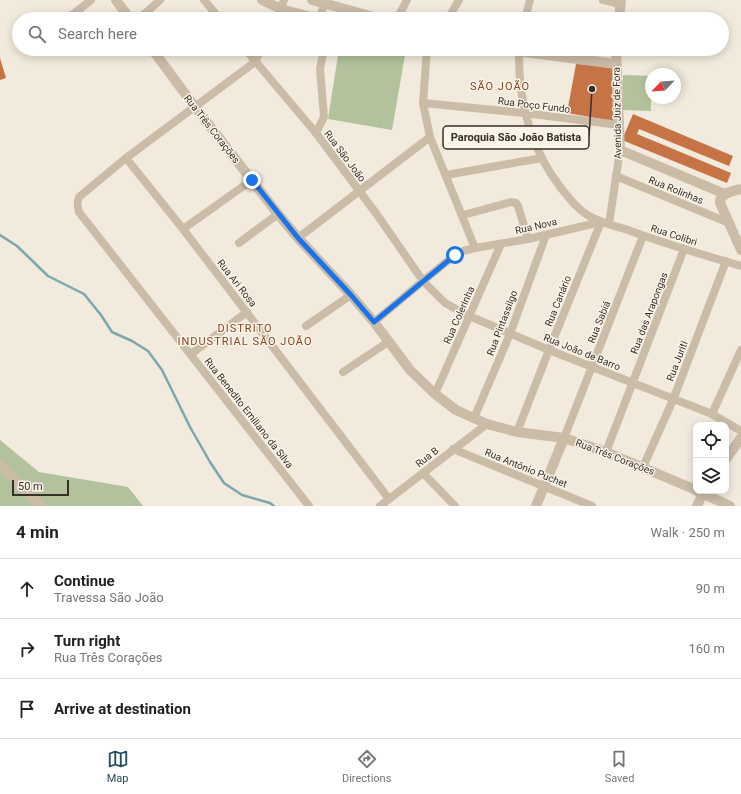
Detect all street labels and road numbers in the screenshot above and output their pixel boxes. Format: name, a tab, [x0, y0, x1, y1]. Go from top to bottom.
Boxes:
street label: Avenida Juiz de Fora	[611, 67, 623, 159]
street label: Rua Três Corações	[182, 93, 242, 165]
street label: Rua Poço Fundo	[497, 95, 571, 115]
street label: Rua São João	[322, 128, 368, 184]
street label: Rua Rolinhas	[647, 174, 705, 206]
street label: Rua Nova	[514, 216, 558, 236]
street label: Rua Colibri	[649, 222, 699, 248]
street label: Rua Ari Rosa	[215, 257, 259, 309]
street label: Rua das Arapongas	[628, 271, 670, 355]
street label: Rua Canário	[543, 274, 573, 328]
street label: Rua Colerinha	[441, 285, 477, 345]
street label: Rua Pintassilgo	[484, 289, 520, 357]
street label: Rua Sabiá	[586, 299, 612, 345]
street label: Rua João de Barro	[542, 332, 622, 373]
street label: Rua Juriti	[664, 339, 690, 383]
street label: Rua Benedito Emiliano da Silva	[203, 356, 295, 470]
street label: Rua Três Corações	[574, 437, 656, 477]
street label: Rua B	[413, 445, 441, 469]
street label: Rua Antônio Puchet	[483, 446, 569, 490]

